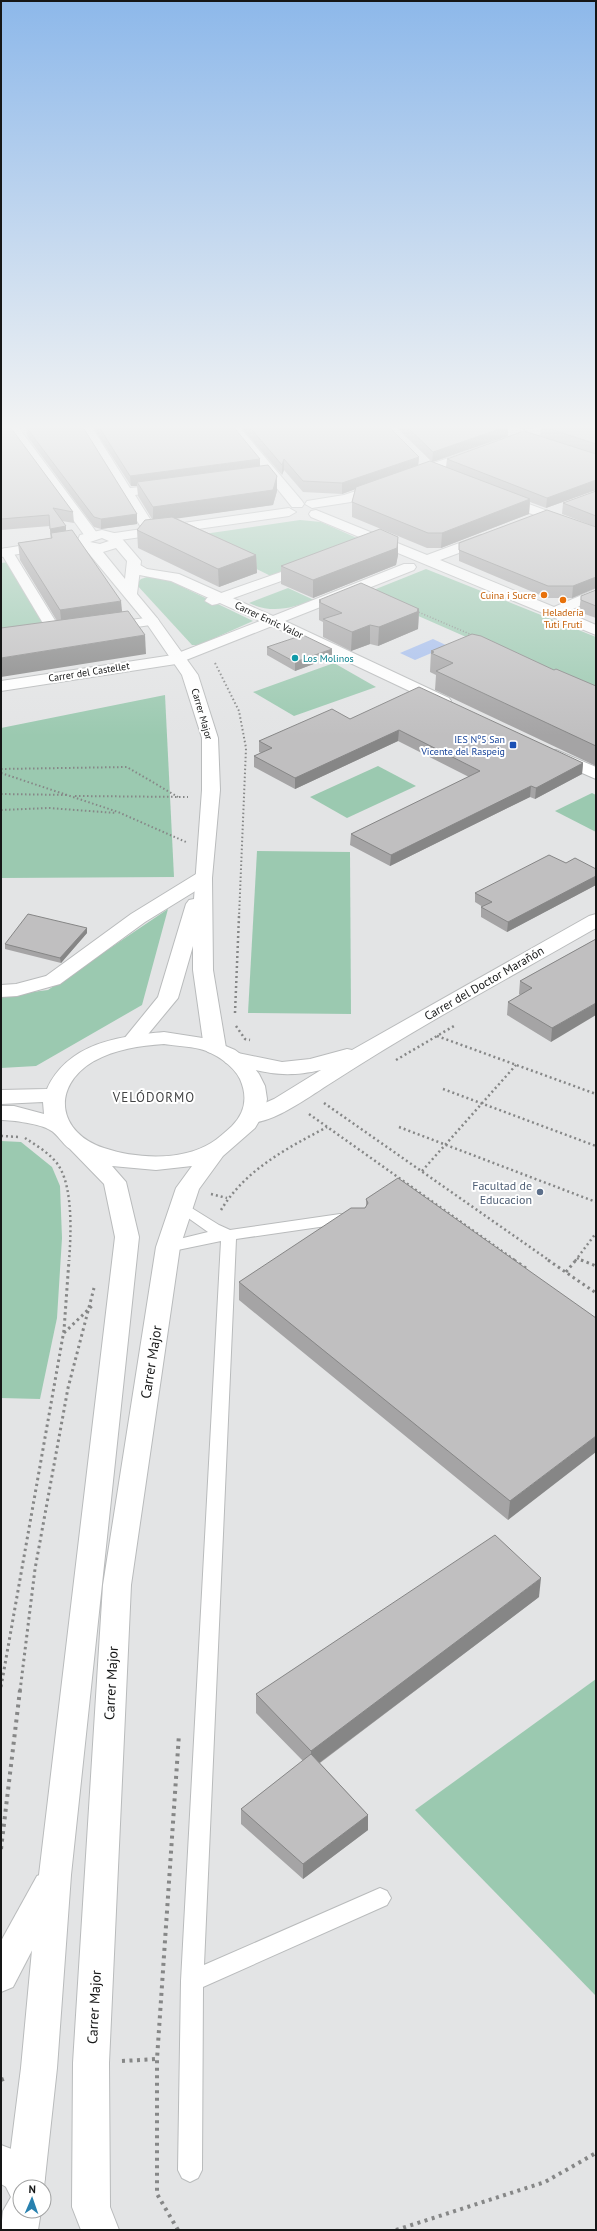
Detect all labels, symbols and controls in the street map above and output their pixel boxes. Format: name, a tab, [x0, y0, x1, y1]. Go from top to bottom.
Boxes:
place label: Cuina i Sucre	[480, 589, 536, 602]
marker: Cuina i Sucre	[539, 590, 549, 600]
marker: Heladería Tuti Fruti	[558, 595, 568, 605]
street label: Carrer Enric Valor	[233, 599, 306, 642]
place label: Heladería Tuti Fruti	[542, 606, 584, 631]
place label: Los Molinos	[303, 652, 354, 665]
marker: Los Molinos	[290, 653, 300, 663]
street label: Carrer del Castellet	[48, 659, 131, 685]
street label: Carrer Major	[188, 687, 216, 742]
place label: IES Nº5 San Vicente del Raspeig	[420, 733, 505, 758]
marker: IES Nº5 San Vicente del Raspeig	[508, 740, 518, 750]
street label: Carrer del Doctor Marañón	[421, 943, 547, 1023]
district label: VELÓDORMO	[112, 1089, 195, 1106]
place label: Facultad de Educacion	[472, 1178, 532, 1207]
marker: Facultad de Educacion	[535, 1187, 545, 1197]
street label: Carrer Major	[136, 1324, 166, 1400]
street label: Carrer Major	[100, 1645, 122, 1720]
street label: Carrer Major	[83, 1969, 105, 2044]
north arrow	[12, 2179, 52, 2219]
text: N	[28, 2182, 36, 2196]

